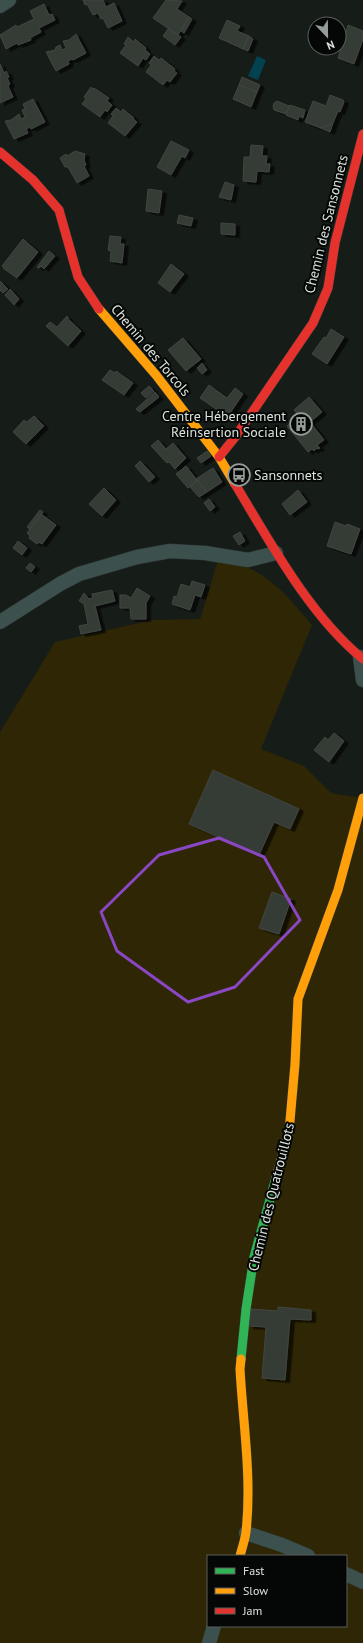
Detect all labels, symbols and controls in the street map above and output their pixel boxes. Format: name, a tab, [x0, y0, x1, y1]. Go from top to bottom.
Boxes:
north arrow	[307, 16, 347, 56]
text: N	[325, 37, 337, 53]
street label: Chemin des Sansonnets	[300, 153, 352, 295]
street label: Chemin des Torcols	[107, 300, 195, 400]
place label: Centre Hébergement Réinsertion Sociale	[162, 407, 286, 441]
building icon: Centre Hébergement Réinsertion Sociale	[288, 411, 314, 437]
bus stop icon: Sansonnets	[226, 462, 252, 488]
place label: Sansonnets	[254, 466, 323, 484]
street label: Chemin des Quatrouillots	[244, 1121, 298, 1273]
legend	[207, 1555, 347, 1627]
text: Fast	[243, 1563, 264, 1578]
text: Slow	[243, 1583, 268, 1598]
text: Jam	[242, 1603, 262, 1618]

